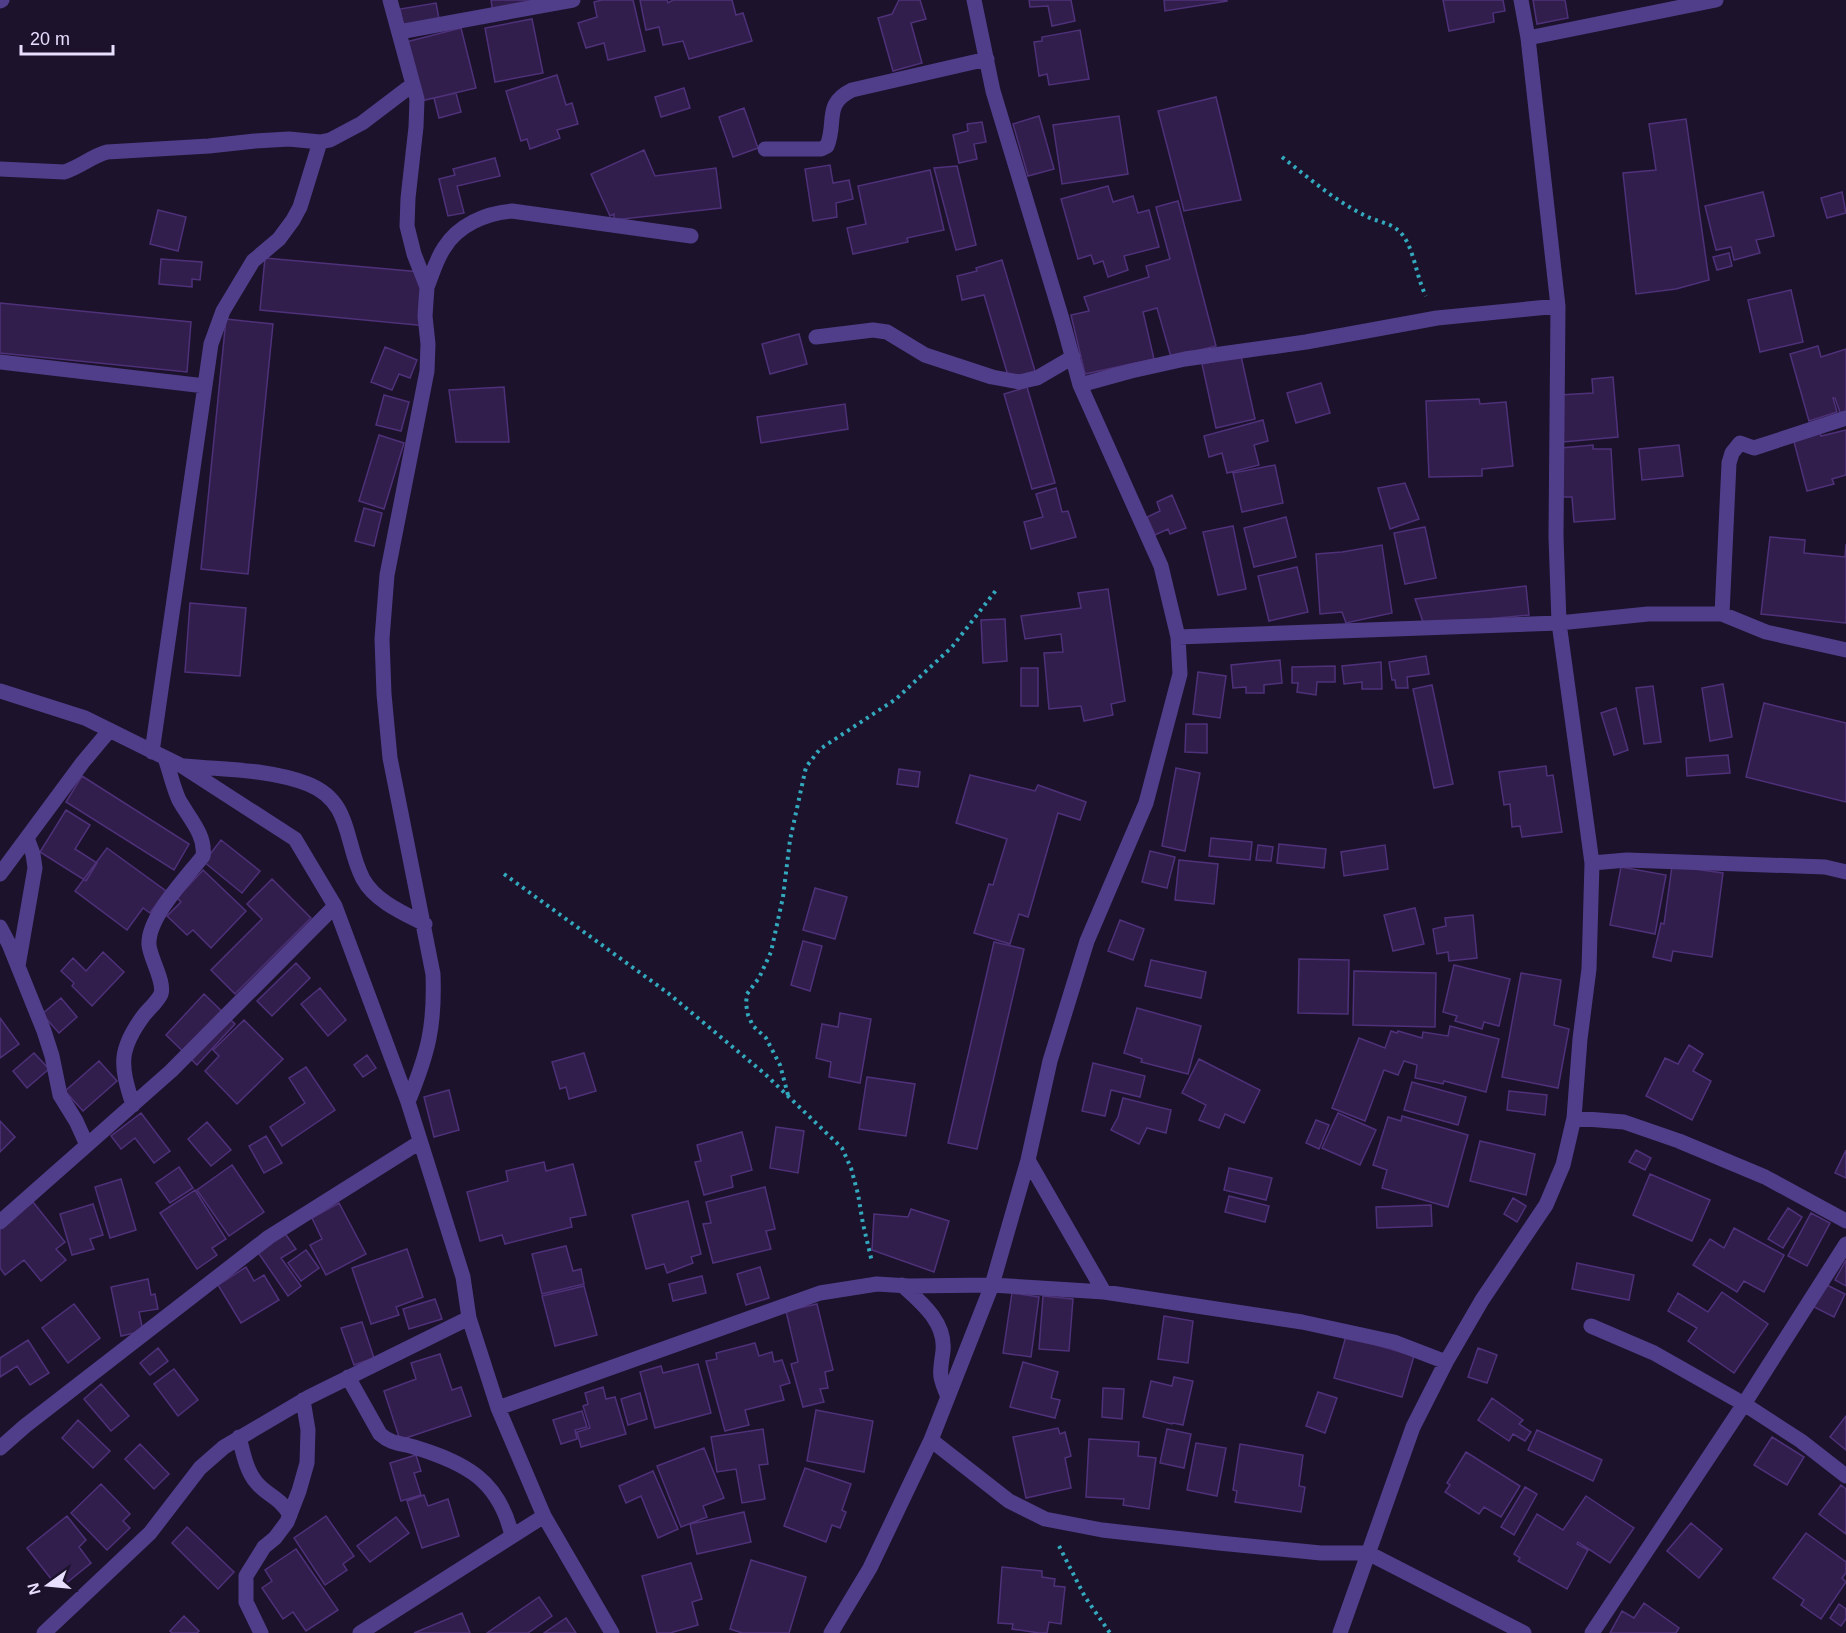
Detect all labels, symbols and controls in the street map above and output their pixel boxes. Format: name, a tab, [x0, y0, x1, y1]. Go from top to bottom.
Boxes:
scale bar	[21, 18, 112, 56]
text: 20 m	[30, 29, 70, 49]
north arrow	[18, 1555, 78, 1615]
text: N	[24, 1581, 44, 1597]

